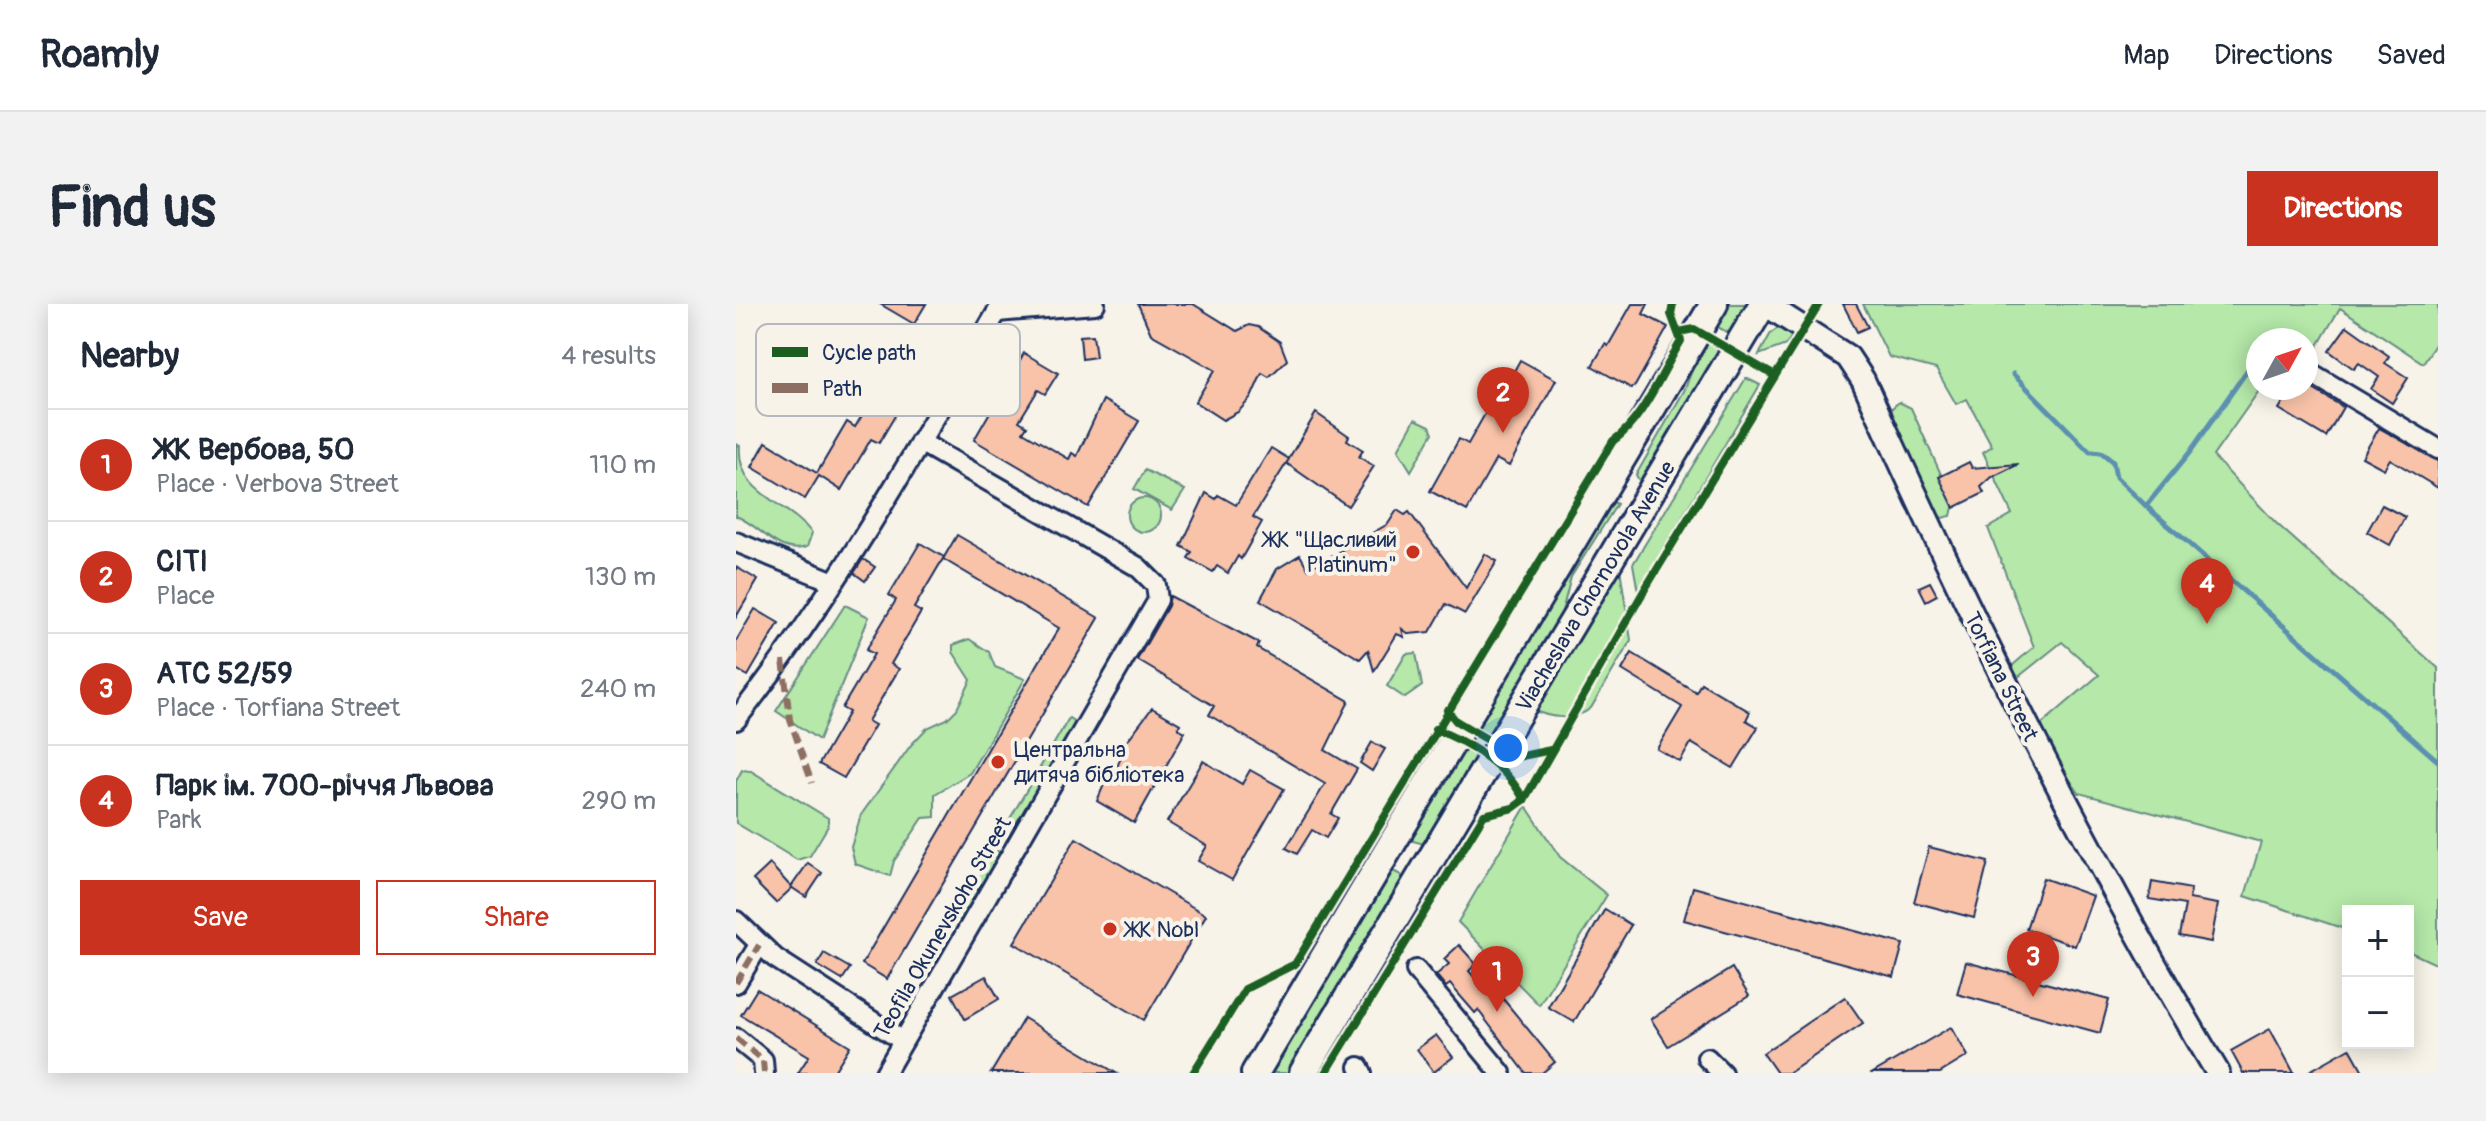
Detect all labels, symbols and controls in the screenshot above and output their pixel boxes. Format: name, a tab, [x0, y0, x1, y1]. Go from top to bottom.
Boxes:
text: Roamly	[40, 31, 159, 79]
text: Map	[2123, 38, 2170, 73]
text: Directions	[2214, 38, 2333, 73]
text: Saved	[2377, 38, 2446, 73]
button: Directions	[2247, 171, 2438, 246]
text: Find us	[48, 174, 216, 243]
legend	[756, 324, 1020, 416]
north arrow	[2246, 328, 2318, 400]
text: Nearby	[80, 335, 179, 378]
text: Cycle path	[822, 339, 916, 367]
text: 4 results	[561, 340, 656, 372]
pin: 2	[1477, 367, 1529, 433]
text: Path	[822, 375, 862, 403]
text: ЖК Вербова, 50	[156, 431, 355, 468]
text: 1	[101, 449, 111, 481]
text: 110 m	[589, 449, 656, 481]
street label: Viacheslava Chornovola Avenue	[1510, 456, 1682, 717]
text: Place · Verbova Street	[156, 468, 399, 500]
place label: ЖК "Щасливий Platinum"	[1261, 526, 1397, 579]
text: CITI	[156, 543, 208, 580]
marker: ЖК "Щасливий Platinum"	[1404, 543, 1422, 561]
pin: 4	[2181, 558, 2233, 624]
text: 2	[99, 561, 113, 593]
text: 130 m	[585, 561, 656, 593]
text: Place	[156, 580, 215, 612]
street label: Torfiana Street	[1958, 607, 2045, 746]
text: АТС 52/59	[156, 655, 293, 692]
text: 3	[99, 673, 113, 705]
text: 240 m	[580, 673, 656, 705]
text: Place · Torfiana Street	[156, 692, 400, 724]
your location	[1488, 728, 1528, 768]
place label: Центральна дитяча бібліотека	[1014, 736, 1184, 789]
marker: Центральна дитяча бібліотека	[989, 753, 1007, 771]
text: Парк ім. 700-річчя Львова	[156, 767, 494, 804]
text: 4	[98, 785, 114, 817]
text: 290 m	[582, 785, 656, 817]
text: Park	[156, 804, 202, 836]
street label: Teofila Okunevskoho Street	[868, 812, 1018, 1043]
button: Save	[80, 880, 360, 955]
button: Share	[376, 880, 656, 955]
map controls	[2342, 905, 2414, 1049]
button: +	[2342, 905, 2414, 977]
place label: ЖК Nobl	[1123, 916, 1199, 944]
marker: ЖК Nobl	[1101, 920, 1119, 938]
pin: 3	[2007, 931, 2059, 997]
pin: 1	[1471, 946, 1523, 1012]
button: −	[2342, 977, 2414, 1049]

